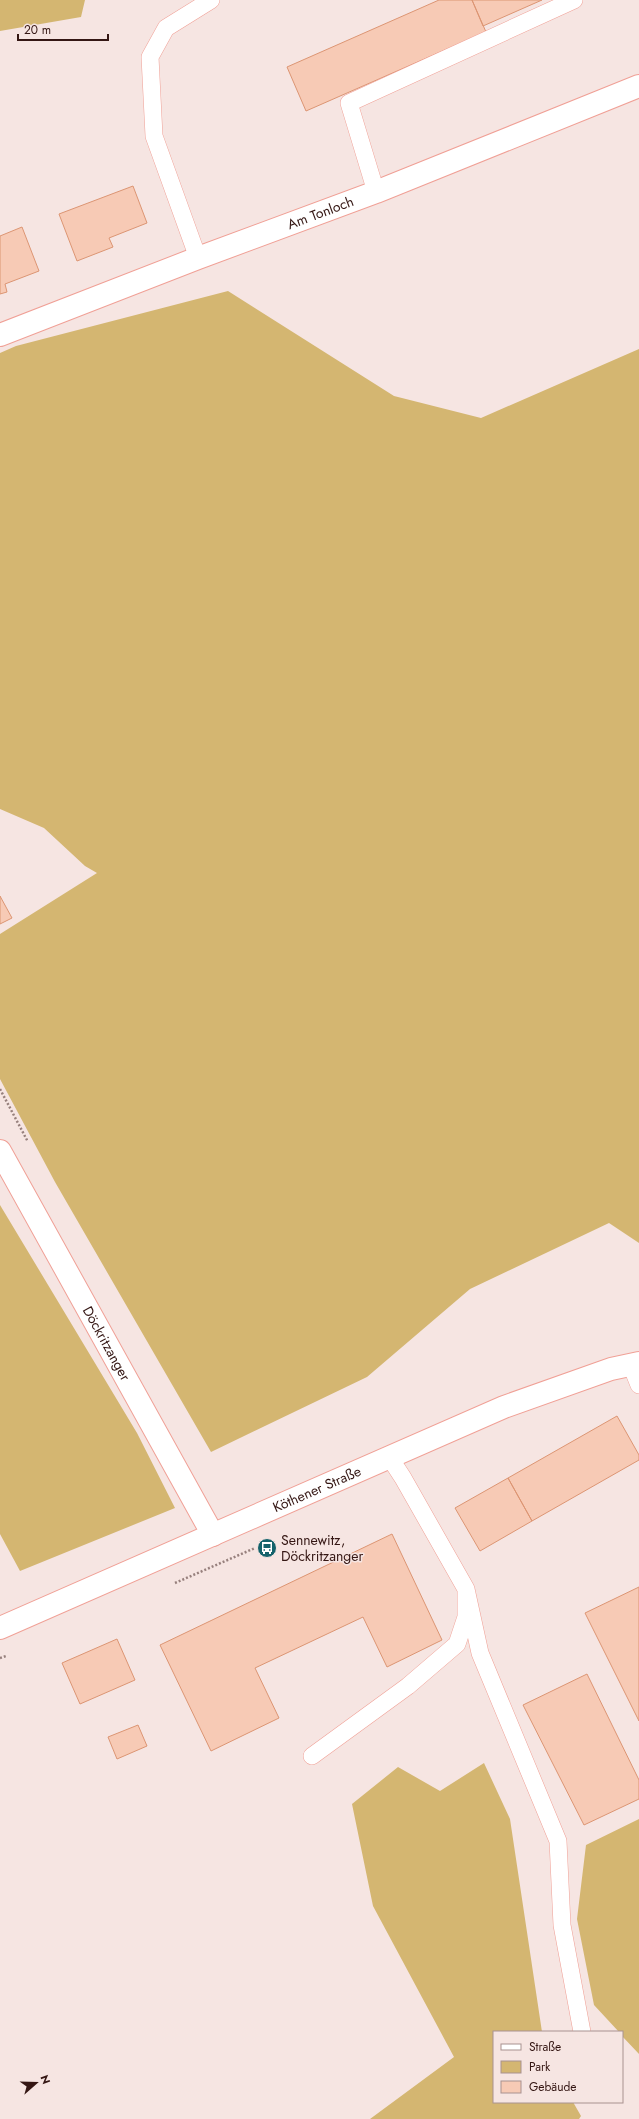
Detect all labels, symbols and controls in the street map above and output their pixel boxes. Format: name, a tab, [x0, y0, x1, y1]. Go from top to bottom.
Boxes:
scale bar	[18, 16, 108, 42]
text: 20 m	[24, 21, 51, 39]
street label: Am Tonloch	[284, 191, 356, 234]
street label: Döckritzanger	[78, 1302, 136, 1384]
street label: Köthener Straße	[270, 1461, 364, 1517]
place label: Sennewitz, Döckritzanger	[281, 1530, 364, 1566]
bus stop icon: Sennewitz, Döckritzanger	[256, 1537, 278, 1559]
legend	[493, 2031, 623, 2103]
text: Straße	[529, 2038, 561, 2056]
text: Park	[529, 2058, 551, 2076]
north arrow	[16, 2063, 56, 2103]
text: N	[36, 2073, 54, 2086]
text: Gebäude	[529, 2078, 576, 2096]

